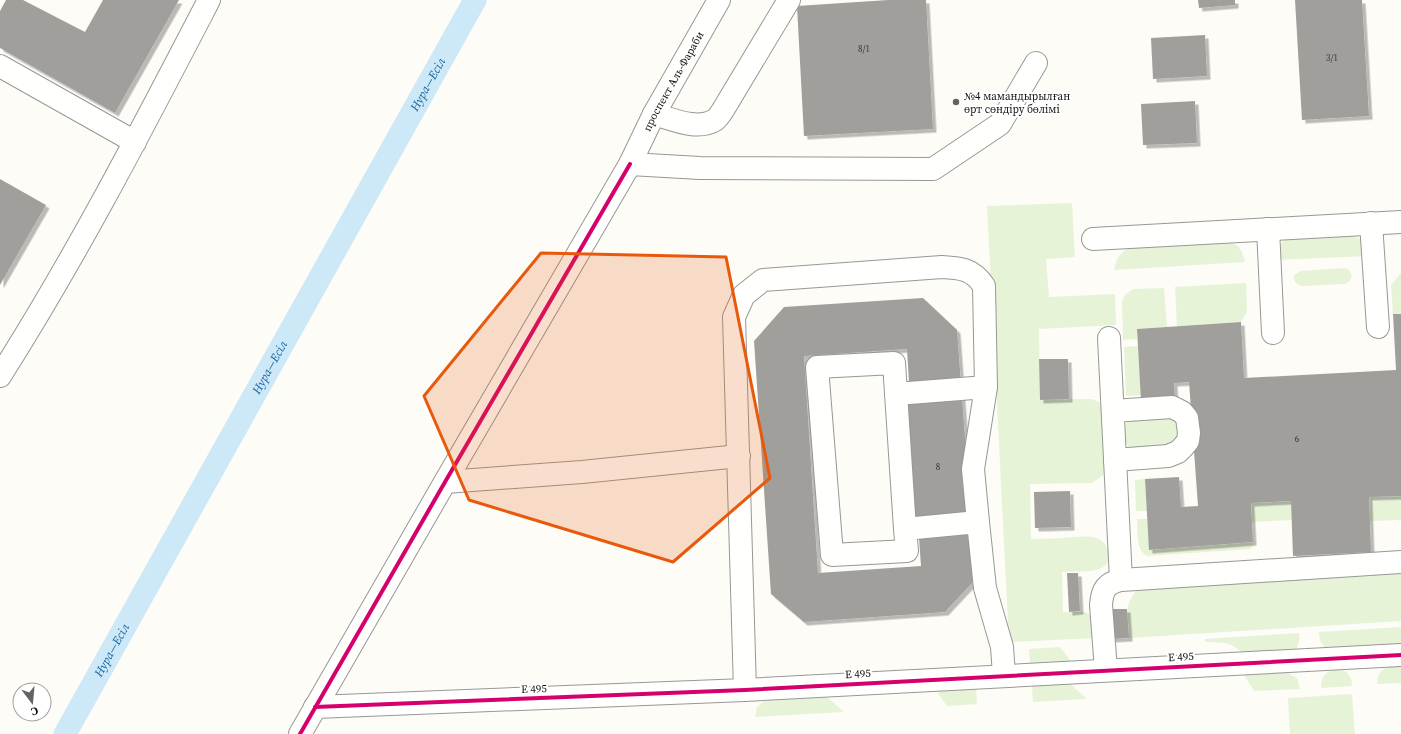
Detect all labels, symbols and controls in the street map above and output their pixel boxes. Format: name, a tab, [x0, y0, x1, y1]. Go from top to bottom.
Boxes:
street label: проспект Аль-Фараби	[639, 28, 707, 134]
house number: 8/1	[858, 43, 870, 55]
house number: 3/1	[1326, 52, 1338, 64]
water label: Нура—Есіл	[406, 55, 449, 115]
place label: №4 мамандырылған өрт сөндіру бөлімі	[964, 89, 1070, 117]
marker: №4 мамандырылған өрт сөндіру бөлімі	[951, 97, 961, 107]
water label: Нура—Есіл	[248, 337, 291, 398]
house number: 6	[1295, 433, 1300, 445]
house number: 8	[936, 461, 941, 473]
water label: Нура—Есіл	[90, 620, 133, 681]
street label: E 495	[1168, 649, 1195, 665]
street label: E 495	[845, 666, 872, 682]
street label: E 495	[521, 681, 548, 697]
north arrow	[12, 682, 52, 722]
text: С	[29, 703, 40, 719]

